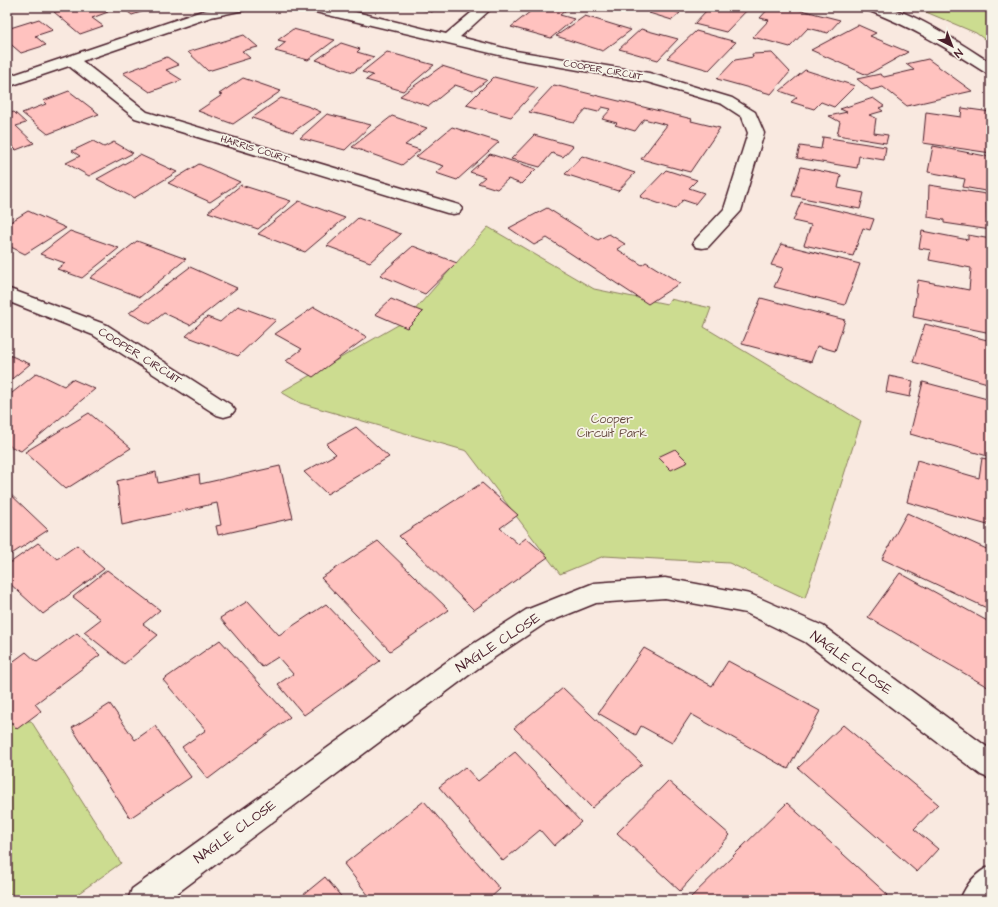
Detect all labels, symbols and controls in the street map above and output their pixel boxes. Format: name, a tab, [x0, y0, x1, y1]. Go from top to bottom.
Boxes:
north arrow	[932, 26, 972, 66]
text: N	[951, 45, 966, 61]
street label: COOPER CIRCUIT	[562, 56, 644, 84]
street label: HARRIS COURT	[219, 132, 292, 166]
street label: COOPER CIRCUIT	[95, 323, 186, 389]
park label: Cooper Circuit Park	[577, 411, 648, 442]
street label: NAGLE CLOSE	[452, 608, 545, 678]
street label: NAGLE CLOSE	[806, 626, 897, 700]
street label: NAGLE CLOSE	[190, 795, 281, 869]

